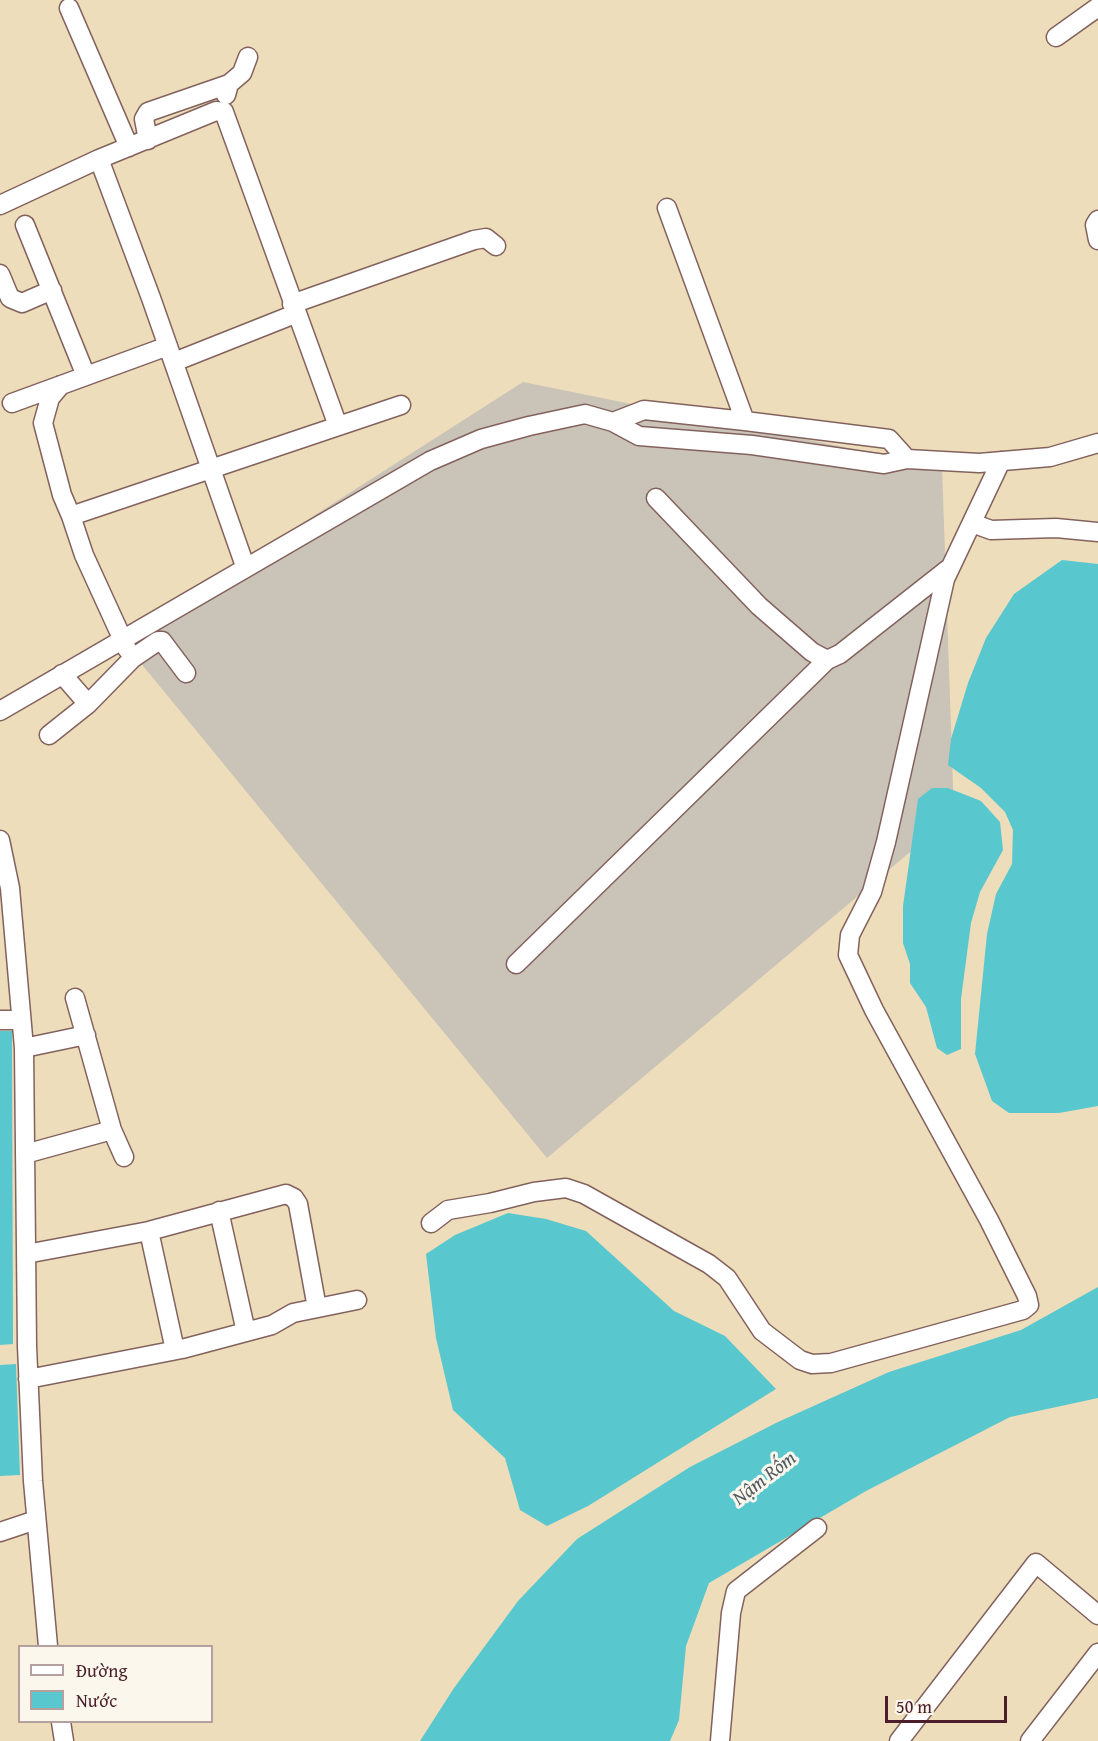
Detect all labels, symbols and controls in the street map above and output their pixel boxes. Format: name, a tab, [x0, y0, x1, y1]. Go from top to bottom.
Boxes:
water label: Nậm Rốm	[728, 1447, 802, 1511]
legend	[18, 1645, 213, 1723]
text: Đường	[76, 1657, 127, 1684]
scale bar	[888, 1684, 1010, 1722]
text: Nước	[76, 1687, 117, 1714]
text: 50 m	[896, 1693, 932, 1720]

